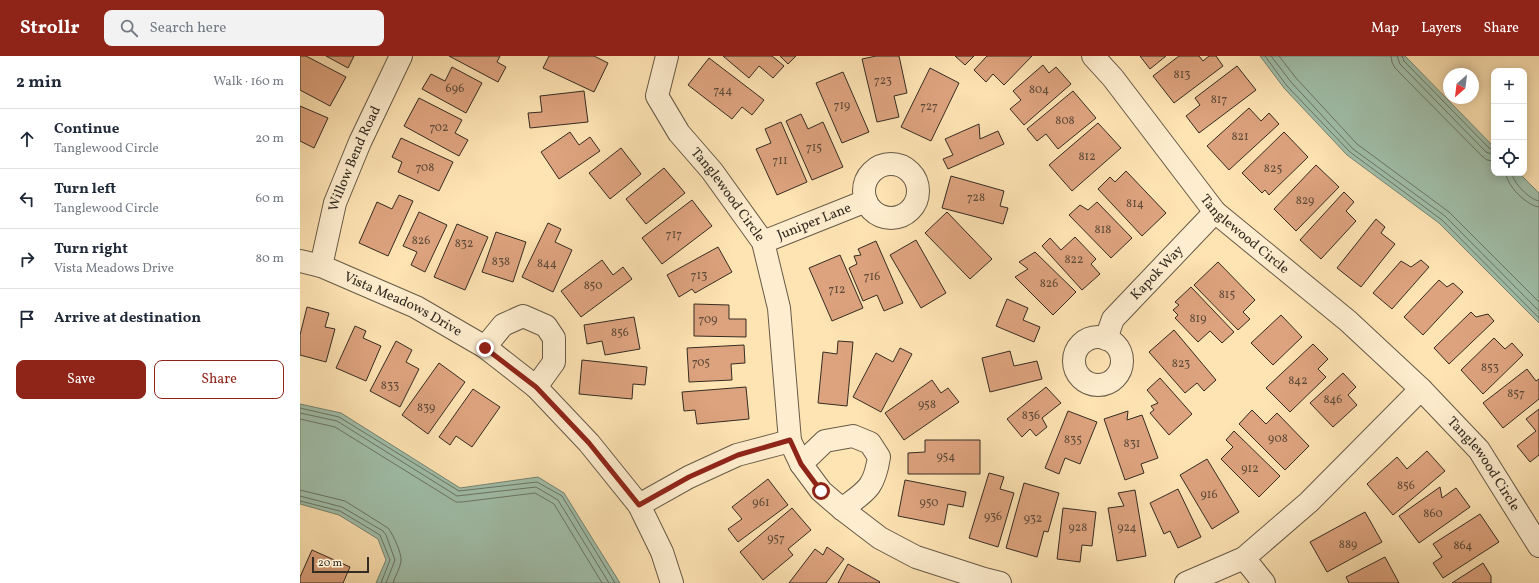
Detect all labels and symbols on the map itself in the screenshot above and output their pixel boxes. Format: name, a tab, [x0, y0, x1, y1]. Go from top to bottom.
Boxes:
house number: 813	[1174, 67, 1190, 83]
north arrow	[1443, 68, 1479, 104]
house number: 723	[874, 73, 892, 89]
house number: 696	[446, 81, 464, 97]
house number: 804	[1029, 82, 1049, 98]
house number: 744	[714, 83, 732, 99]
house number: 817	[1211, 92, 1227, 108]
house number: 719	[834, 98, 850, 114]
house number: 727	[920, 99, 938, 115]
street label: Willow Bend Road	[324, 103, 385, 213]
house number: 808	[1055, 113, 1075, 129]
house number: 702	[430, 120, 449, 136]
house number: 821	[1231, 129, 1249, 145]
house number: 715	[806, 140, 822, 156]
street label: Tanglewood Circle	[686, 144, 769, 246]
house number: 812	[1078, 149, 1096, 165]
house number: 711	[772, 153, 788, 169]
house number: 708	[416, 160, 434, 176]
house number: 825	[1264, 161, 1282, 177]
house number: 728	[967, 190, 985, 206]
street label: Tanglewood Circle	[1196, 191, 1293, 279]
house number: 829	[1296, 193, 1314, 209]
house number: 814	[1126, 196, 1144, 212]
street label: Juniper Lane	[774, 198, 854, 245]
house number: 818	[1095, 222, 1111, 238]
house number: 717	[666, 227, 682, 243]
house number: 826	[412, 233, 430, 249]
house number: 832	[455, 236, 473, 252]
street label: Kapok Way	[1126, 241, 1188, 304]
house number: 822	[1065, 252, 1083, 268]
house number: 838	[492, 254, 510, 270]
house number: 844	[537, 256, 557, 272]
street label: Vista Meadows Drive	[341, 267, 466, 341]
house number: 713	[691, 268, 707, 284]
house number: 716	[864, 269, 880, 285]
house number: 826	[1040, 276, 1058, 292]
house number: 850	[584, 278, 602, 294]
house number: 712	[829, 282, 845, 298]
house number: 815	[1219, 287, 1235, 303]
house number: 819	[1190, 311, 1206, 327]
house number: 709	[699, 312, 717, 328]
house number: 856	[611, 325, 629, 341]
route end	[476, 339, 494, 357]
house number: 705	[692, 355, 710, 371]
house number: 823	[1172, 356, 1190, 372]
house number: 853	[1481, 360, 1499, 376]
house number: 842	[1288, 373, 1308, 389]
house number: 833	[381, 378, 399, 394]
house number: 857	[1507, 386, 1525, 402]
house number: 846	[1324, 392, 1342, 408]
house number: 958	[918, 397, 936, 413]
house number: 839	[417, 400, 435, 416]
house number: 836	[1022, 408, 1040, 424]
street label: Tanglewood Circle	[1443, 413, 1525, 515]
house number: 908	[1268, 431, 1288, 447]
house number: 835	[1064, 432, 1082, 448]
house number: 831	[1124, 436, 1140, 452]
house number: 954	[936, 449, 956, 465]
house number: 912	[1241, 461, 1259, 477]
house number: 856	[1397, 478, 1415, 494]
route start	[812, 482, 830, 500]
house number: 916	[1201, 487, 1217, 503]
house number: 961	[752, 495, 770, 511]
house number: 950	[920, 495, 938, 511]
house number: 860	[1423, 506, 1443, 522]
house number: 936	[984, 509, 1002, 525]
house number: 932	[1024, 511, 1042, 527]
house number: 928	[1069, 520, 1087, 536]
house number: 924	[1117, 520, 1137, 536]
house number: 957	[767, 531, 785, 547]
house number: 889	[1339, 537, 1357, 553]
house number: 864	[1454, 538, 1472, 554]
scale bar	[312, 555, 369, 574]

